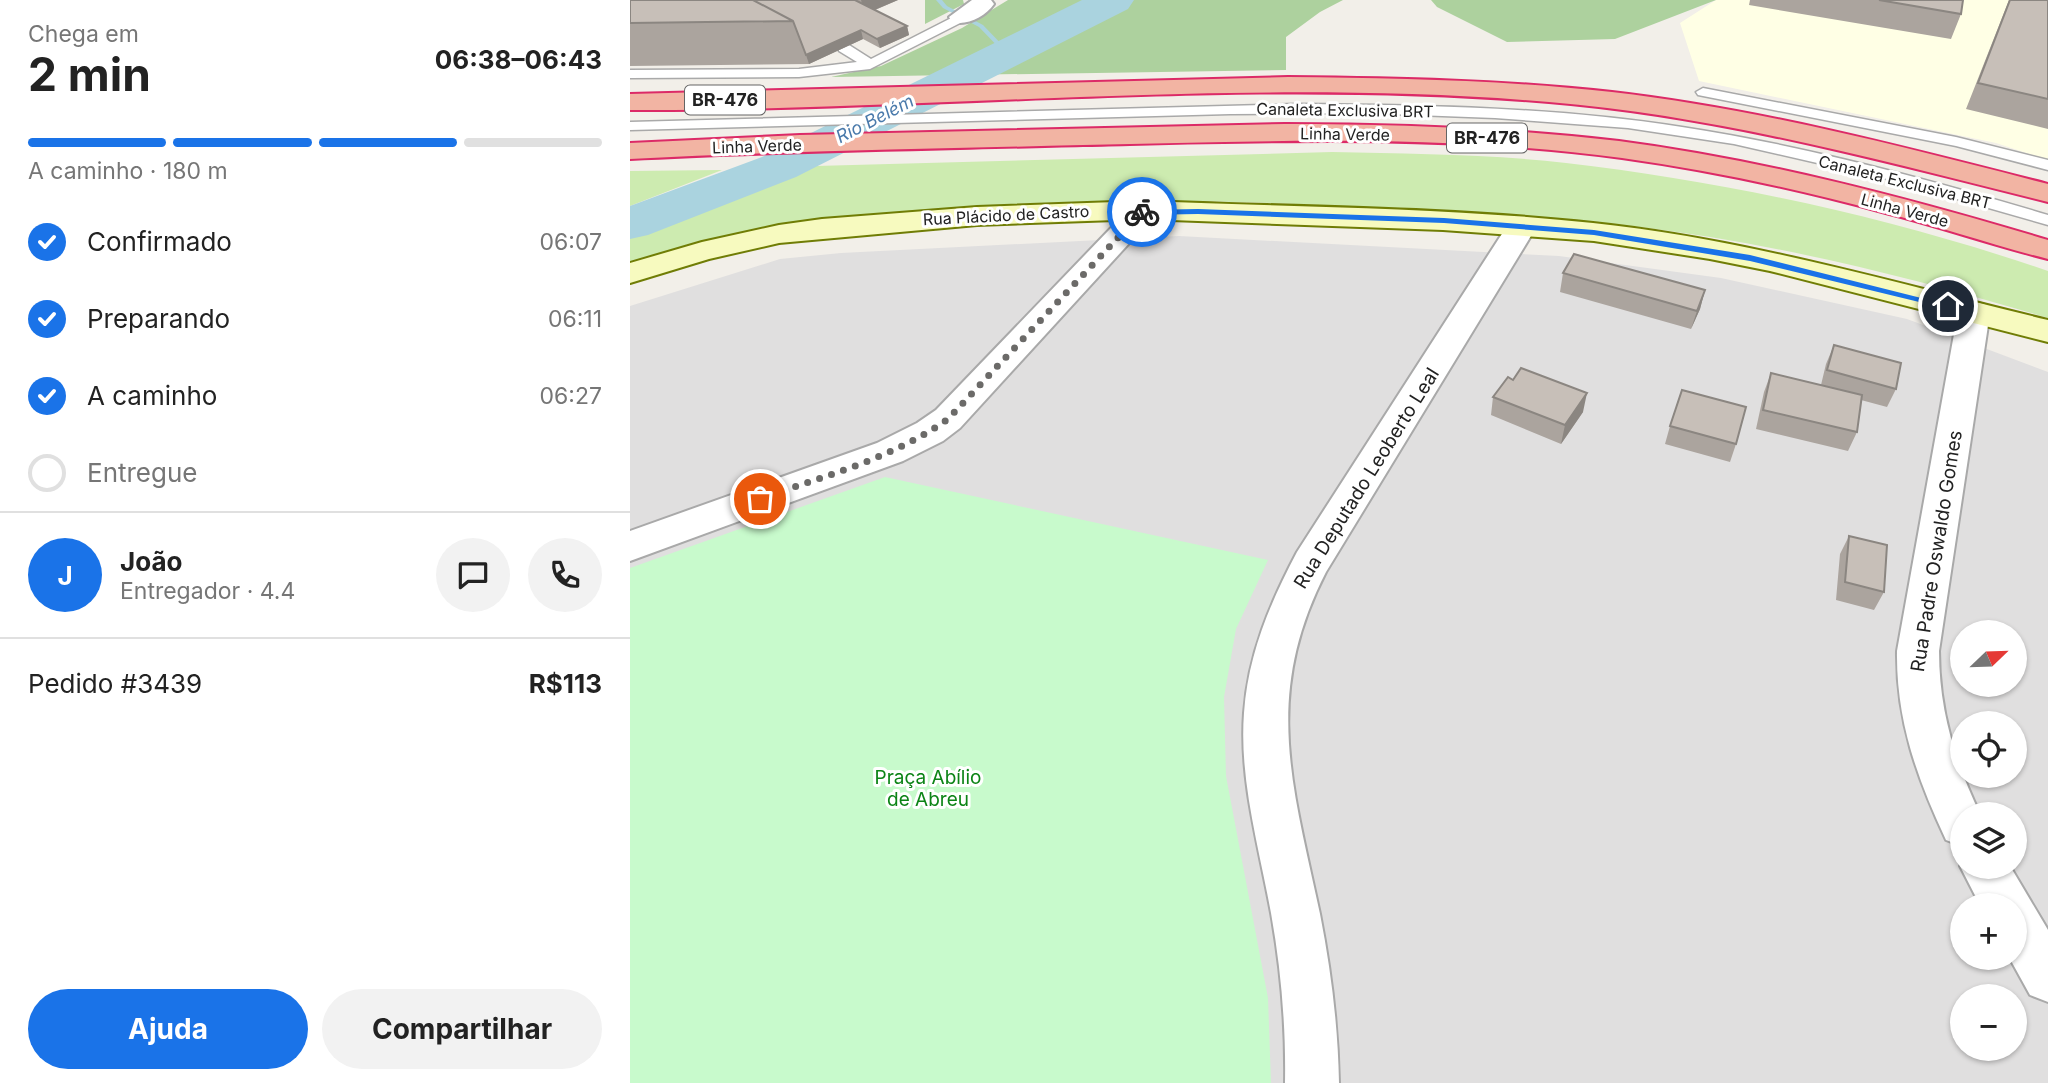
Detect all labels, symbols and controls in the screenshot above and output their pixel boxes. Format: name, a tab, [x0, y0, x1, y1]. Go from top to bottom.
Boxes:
text: Chega em	[28, 20, 139, 48]
text: 06:38–06:43	[435, 44, 602, 75]
text: 2 min	[28, 46, 151, 102]
road number: BR-476	[685, 86, 765, 114]
water label: Rio Belém	[832, 90, 917, 147]
street label: Canaleta Exclusiva BRT	[1256, 98, 1434, 122]
street label: Linha Verde	[1300, 123, 1390, 145]
road number: BR-476	[1447, 124, 1527, 153]
street label: Linha Verde	[712, 134, 802, 158]
street label: Canaleta Exclusiva BRT	[1817, 151, 1993, 213]
text: A caminho · 180 m	[28, 157, 228, 185]
courier	[1107, 177, 1177, 247]
street label: Linha Verde	[1859, 189, 1951, 231]
icon: bike	[1123, 193, 1161, 231]
street label: Rua Plácido de Castro	[922, 201, 1090, 229]
icon: check	[28, 223, 66, 261]
text: Confirmado	[87, 226, 232, 257]
text: 06:07	[540, 228, 602, 256]
pin	[1918, 276, 1978, 336]
icon: home	[1929, 287, 1967, 325]
icon: check	[28, 300, 66, 338]
text: Preparando	[87, 303, 230, 334]
text: 06:11	[548, 305, 602, 333]
street label: Rua Deputado Leoberto Leal	[1289, 364, 1444, 593]
icon: check	[28, 377, 66, 415]
text: A caminho	[87, 380, 217, 411]
text: 06:27	[540, 382, 602, 410]
street label: Rua Padre Oswaldo Gomes	[1906, 429, 1967, 673]
text: Entregue	[87, 457, 198, 488]
pin	[730, 469, 790, 529]
icon: bag	[741, 480, 779, 518]
button: chat	[436, 538, 510, 612]
button: phone	[528, 538, 602, 612]
text: João	[120, 546, 182, 577]
text: J	[57, 560, 73, 591]
text: Entregador · 4.4	[120, 577, 295, 605]
north arrow	[1950, 620, 2026, 696]
map controls	[1950, 620, 2027, 1061]
text: Pedido #3439	[28, 668, 202, 699]
text: R$113	[529, 668, 602, 699]
button: locate	[1950, 711, 2027, 788]
park label: Praça Abílio de Abreu	[875, 766, 981, 811]
button: layers	[1950, 802, 2027, 879]
button: +	[1950, 893, 2027, 970]
button: −	[1950, 984, 2027, 1061]
button: Ajuda	[28, 989, 308, 1069]
button: Compartilhar	[322, 989, 602, 1069]

